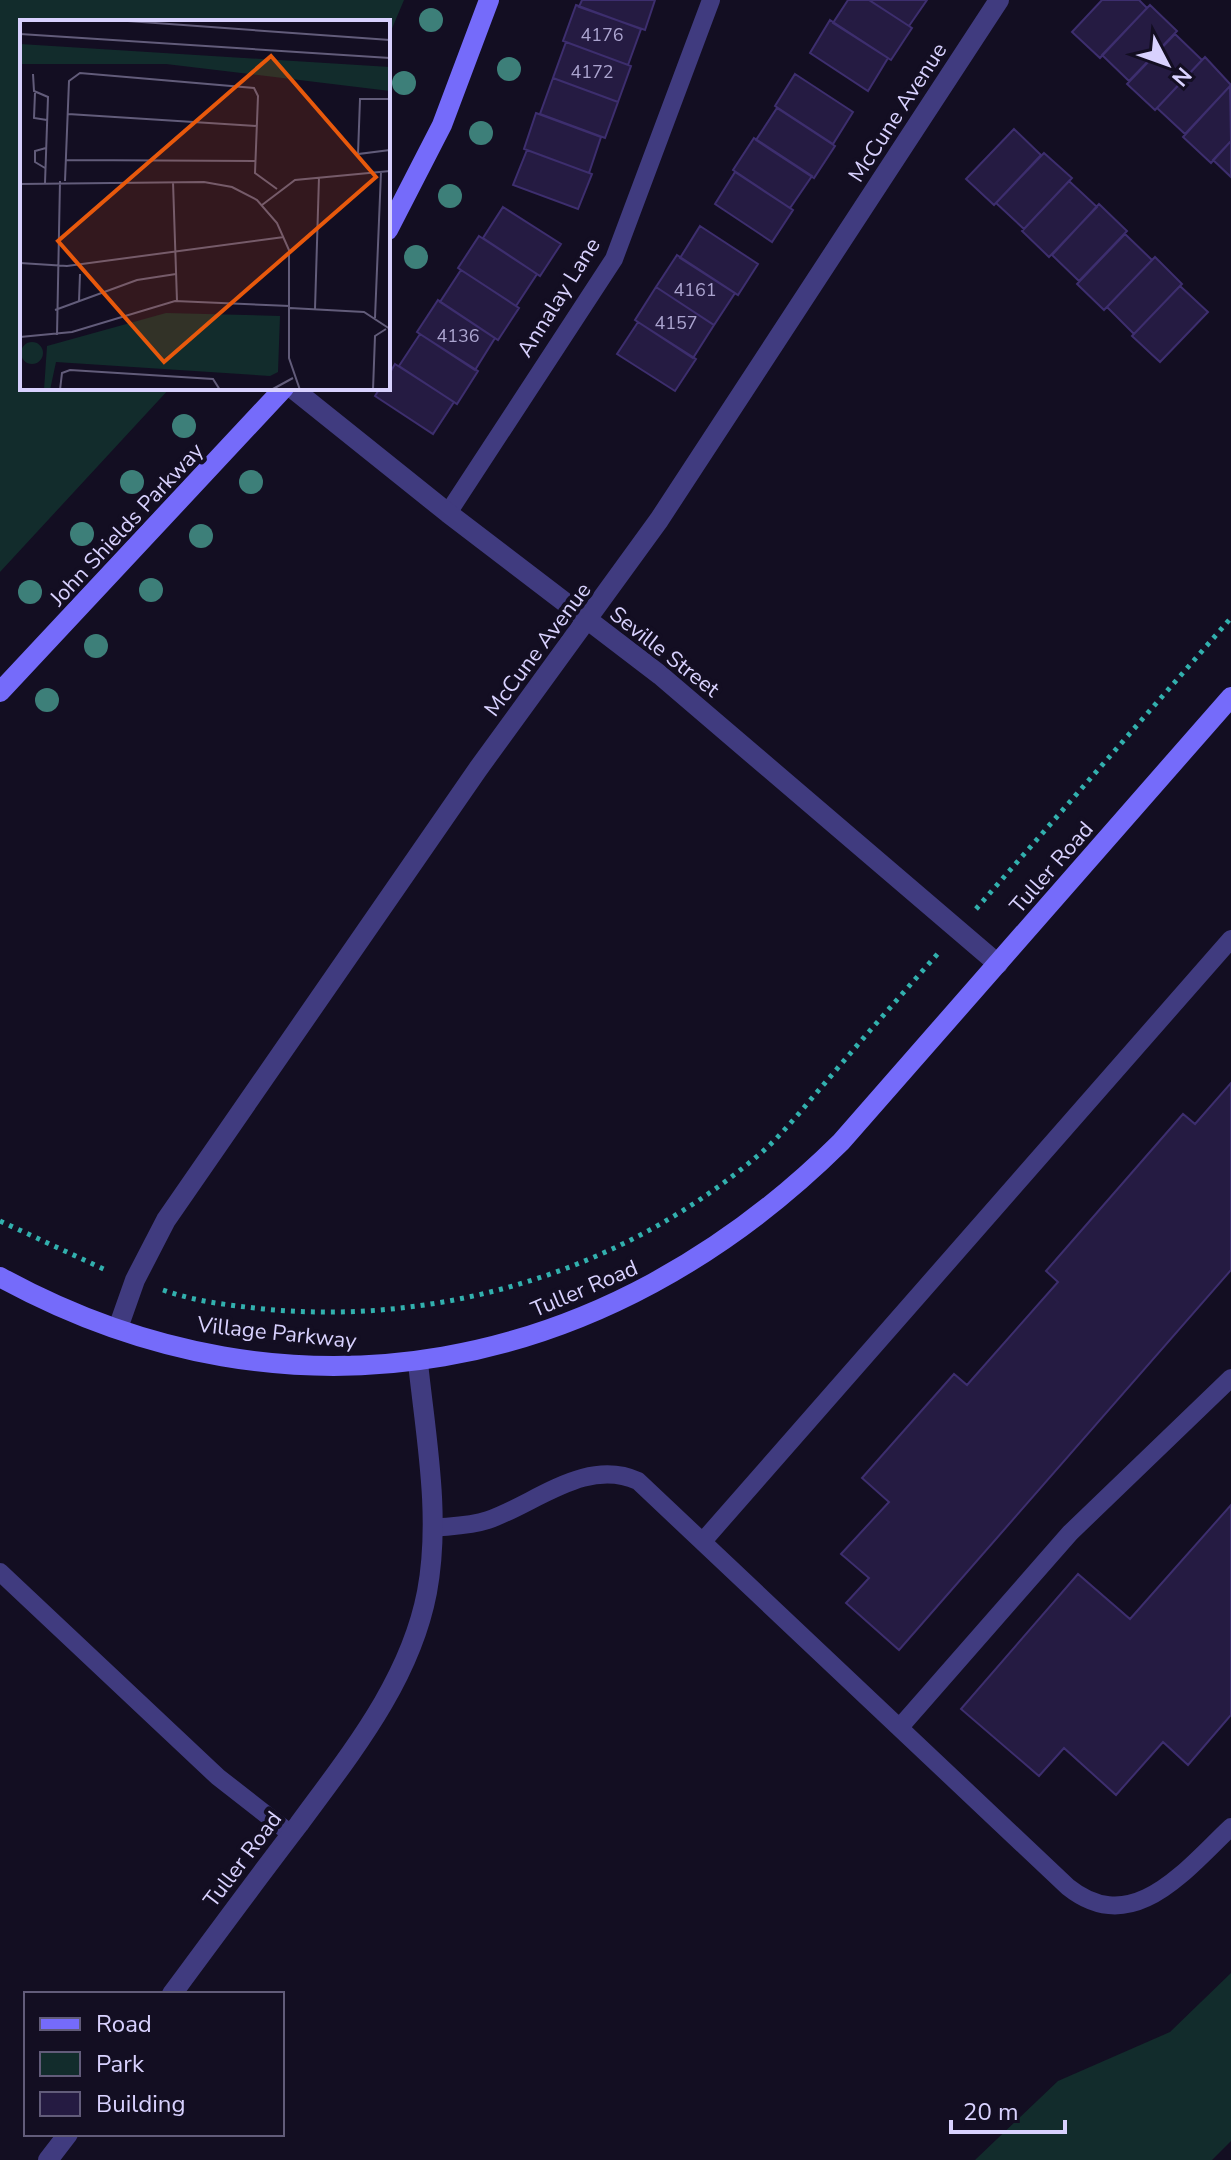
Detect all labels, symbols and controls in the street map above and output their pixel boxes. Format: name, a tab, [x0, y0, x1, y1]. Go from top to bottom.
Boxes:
inset map	[20, 20, 390, 390]
house number: 4176	[580, 23, 624, 47]
north arrow	[1127, 24, 1207, 104]
street label: McCune Avenue	[842, 37, 954, 188]
house number: 4172	[570, 60, 614, 84]
text: N	[1165, 60, 1198, 93]
street label: Annalay Lane	[510, 232, 607, 363]
house number: 4161	[673, 278, 717, 302]
house number: 4157	[654, 311, 698, 335]
house number: 4136	[436, 324, 480, 348]
street label: John Shields Parkway	[42, 436, 211, 614]
street label: McCune Avenue	[477, 576, 598, 723]
street label: Seville Street	[603, 599, 726, 704]
street label: Tuller Road	[1003, 815, 1100, 920]
street label: Tuller Road	[526, 1253, 642, 1325]
street label: Village Parkway	[195, 1310, 359, 1356]
street label: Tuller Road	[197, 1805, 289, 1914]
legend	[24, 1992, 284, 2136]
text: Road	[96, 2008, 152, 2040]
text: Park	[96, 2048, 145, 2080]
scale bar	[951, 2084, 1065, 2134]
text: Building	[96, 2088, 186, 2120]
text: 20 m	[963, 2096, 1019, 2128]

